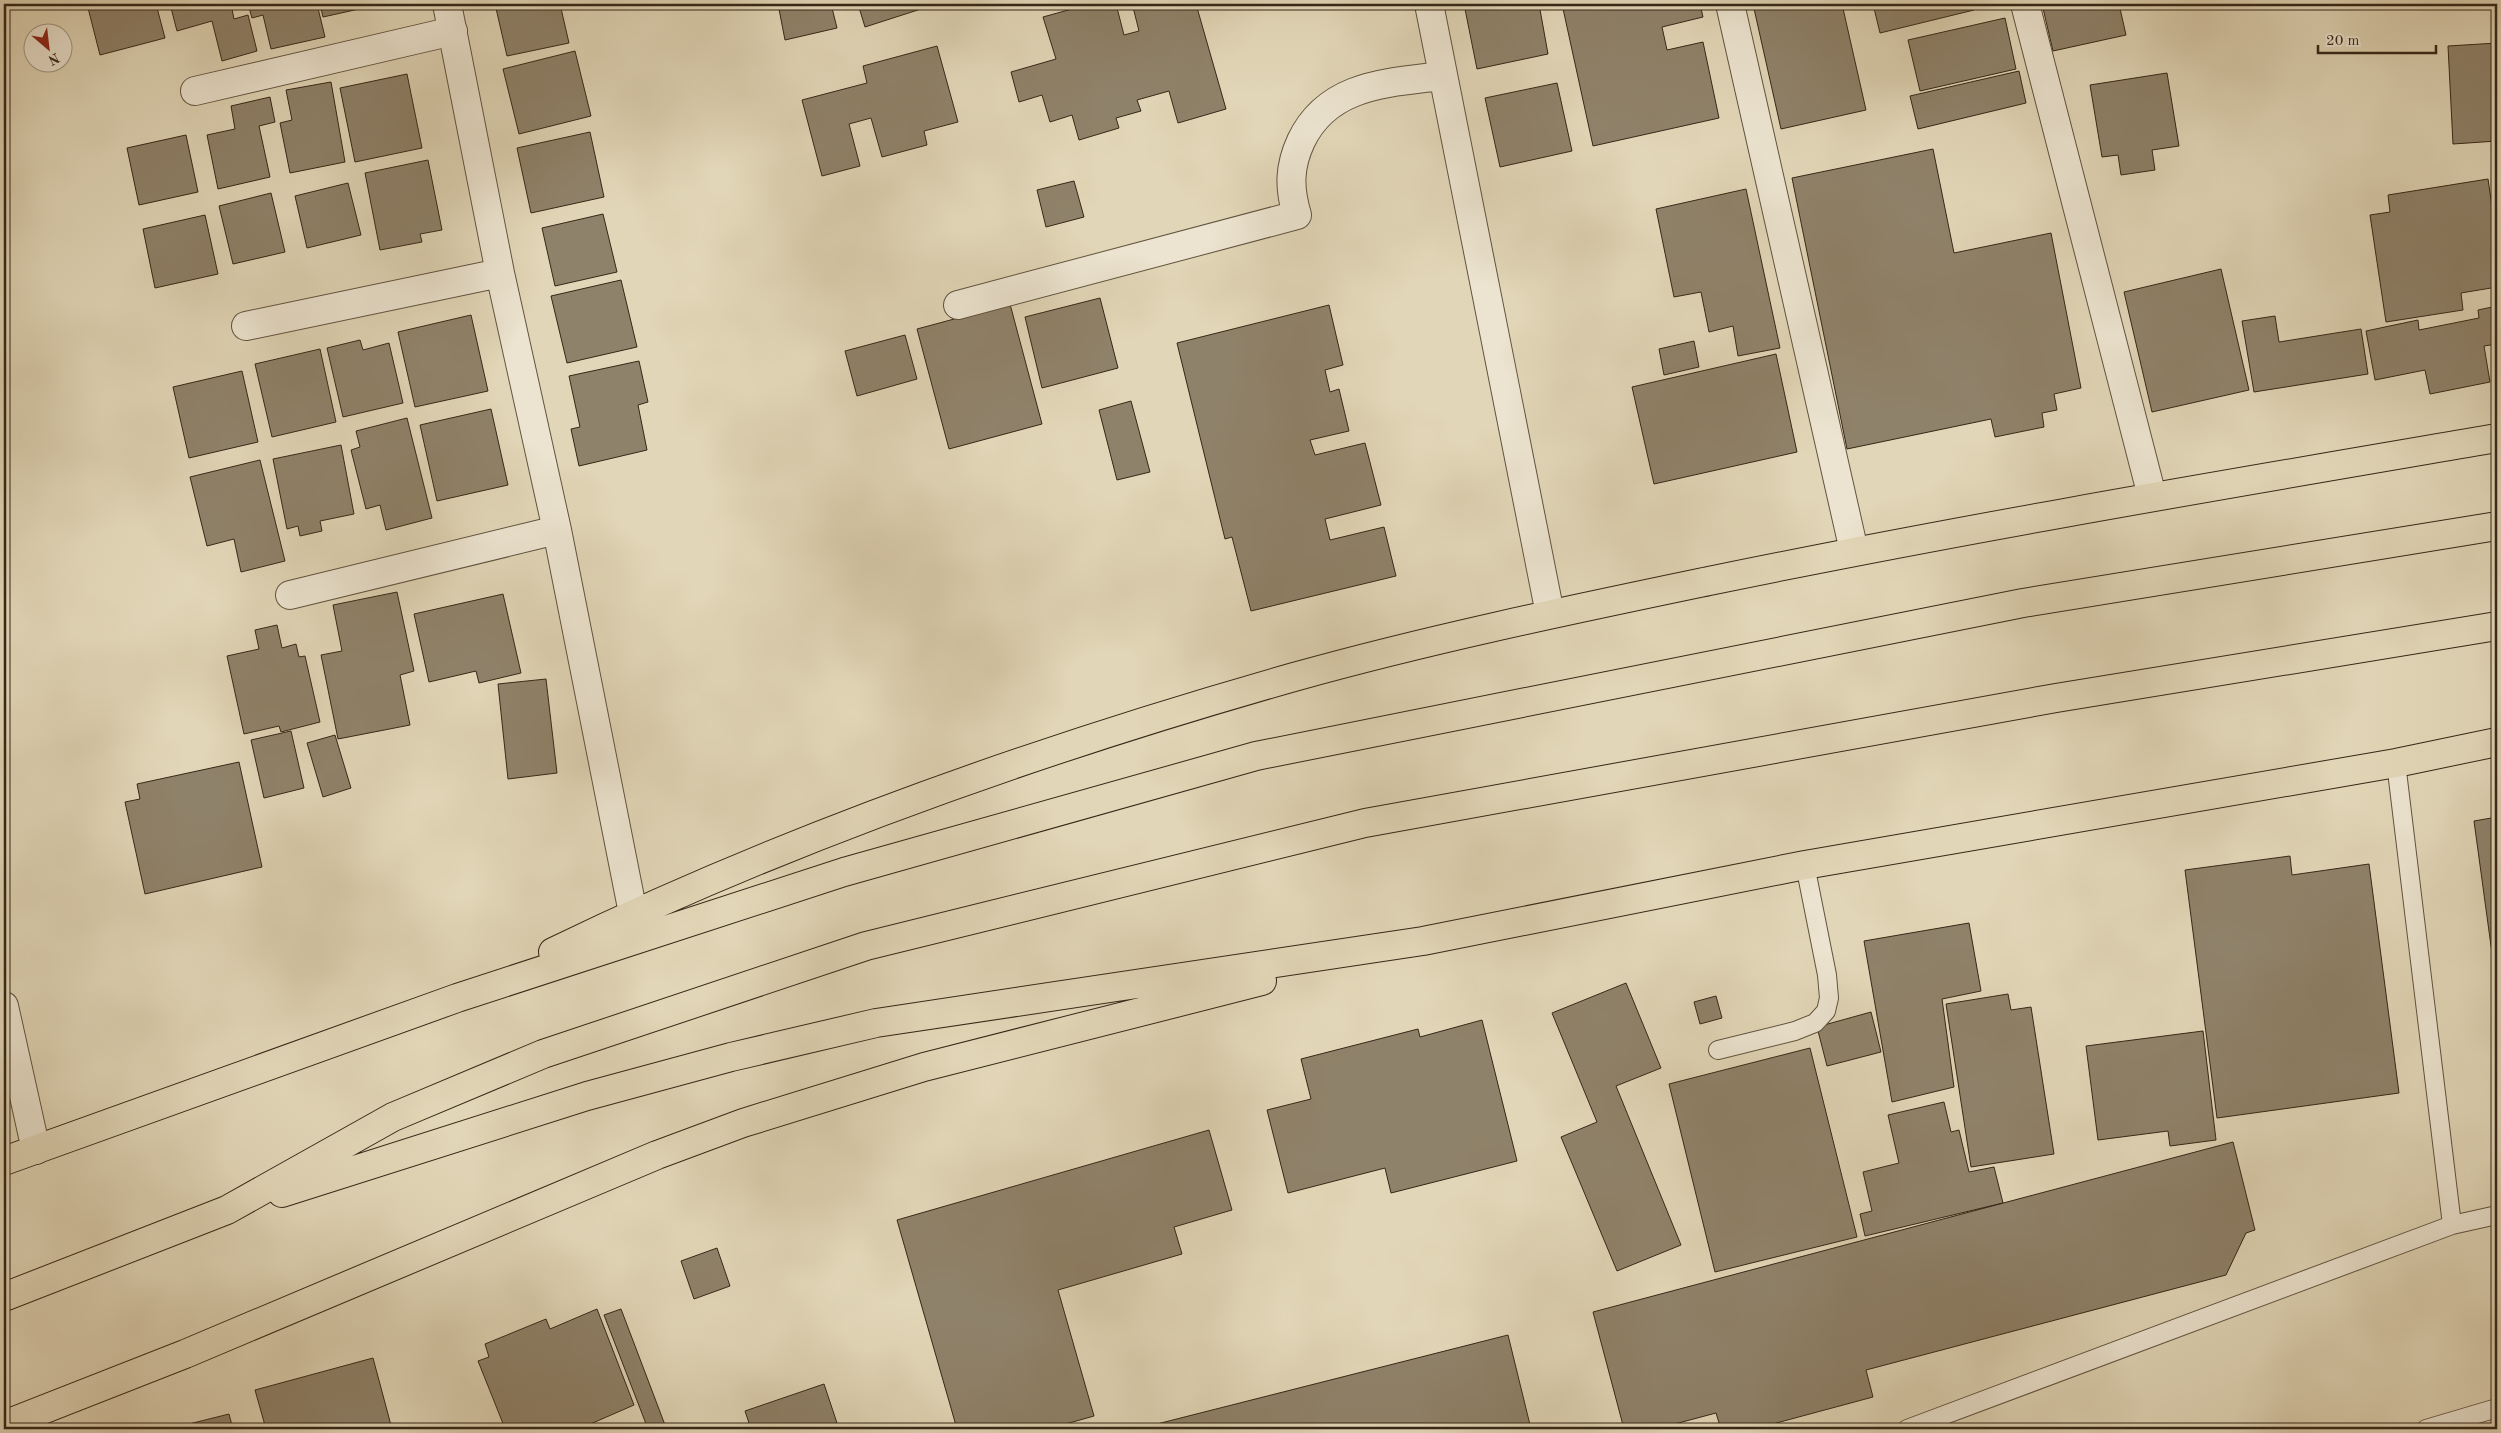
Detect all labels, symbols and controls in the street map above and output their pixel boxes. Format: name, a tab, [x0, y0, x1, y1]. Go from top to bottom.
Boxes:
north arrow	[22, 22, 72, 72]
scale bar	[2318, 22, 2436, 54]
text: 20 m	[2326, 34, 2360, 49]
text: N	[45, 50, 62, 67]

